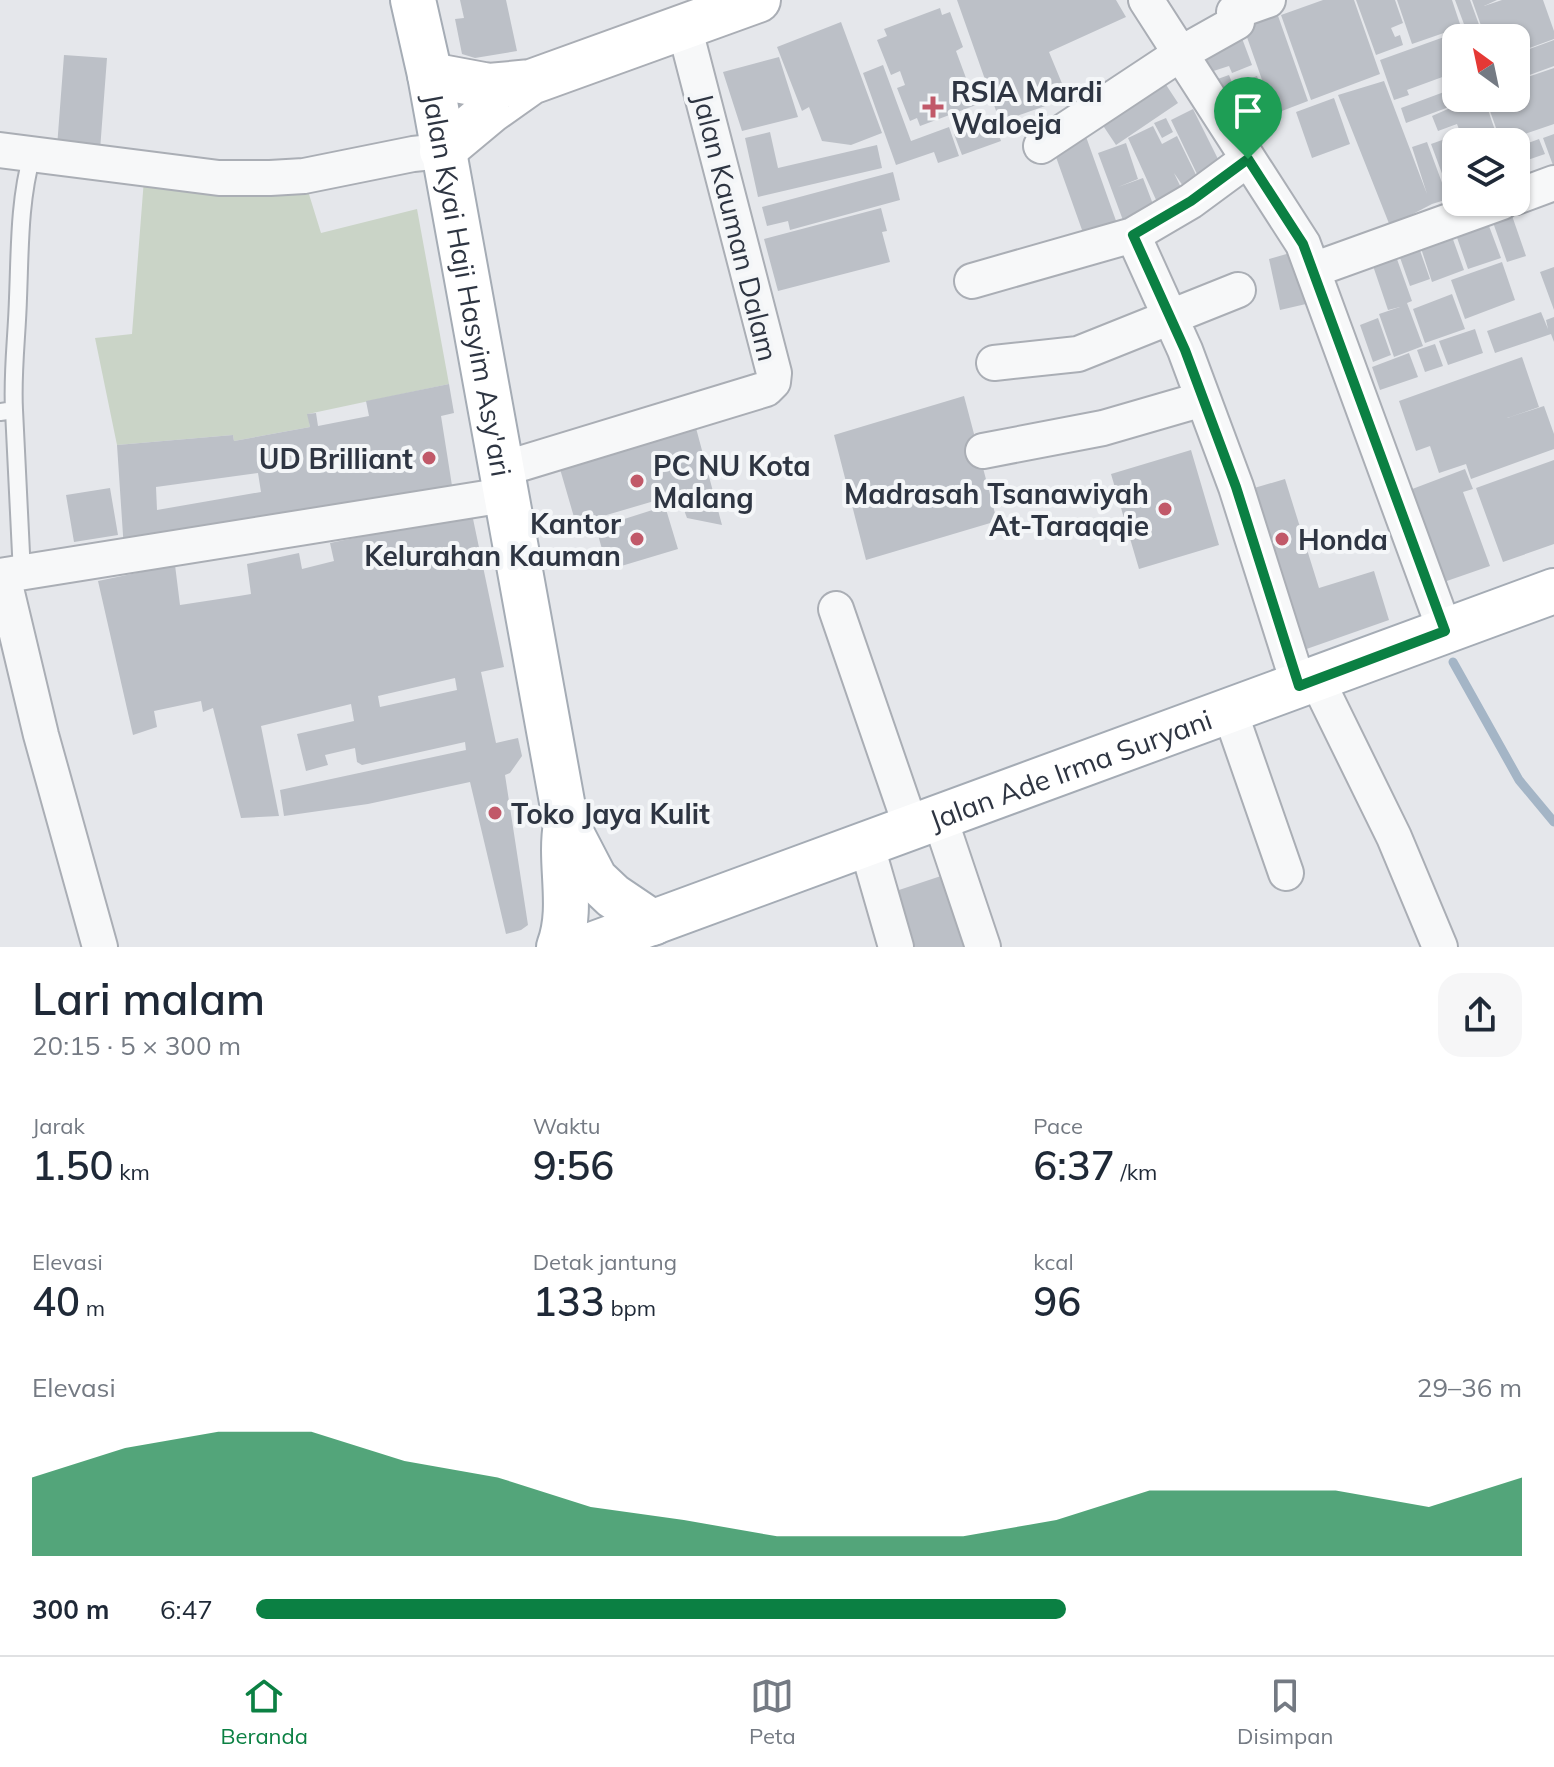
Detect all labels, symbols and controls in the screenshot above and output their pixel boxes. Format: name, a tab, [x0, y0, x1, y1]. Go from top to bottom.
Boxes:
north arrow	[1442, 24, 1530, 112]
map controls	[1442, 24, 1530, 216]
place label: RSIA Mardi Waloeja	[951, 74, 1102, 141]
pin	[1214, 77, 1282, 159]
street label: Jalan Kauman Dalam	[686, 89, 786, 365]
icon: arrive	[1226, 89, 1270, 133]
street label: Jalan Kyai Haji Hasyim Asy'ari	[416, 90, 520, 479]
marker: RSIA Mardi Waloeja	[922, 96, 944, 118]
button: layers	[1442, 128, 1530, 216]
place label: UD Brilliant	[259, 441, 413, 476]
place label: PC NU Kota Malang	[653, 448, 811, 515]
marker: UD Brilliant	[420, 449, 438, 467]
marker: PC NU Kota Malang	[628, 472, 646, 490]
place label: Madrasah Tsanawiyah At-Taraqqie	[844, 476, 1149, 543]
marker: Madrasah Tsanawiyah At-Taraqqie	[1156, 500, 1174, 518]
place label: Kantor Kelurahan Kauman	[364, 506, 621, 573]
place label: Honda	[1298, 522, 1388, 557]
marker: Kantor Kelurahan Kauman	[628, 530, 646, 548]
marker: Honda	[1273, 530, 1291, 548]
street label: Jalan Ade Irma Suryani	[924, 701, 1216, 837]
place label: Toko Jaya Kulit	[511, 796, 710, 831]
marker: Toko Jaya Kulit	[486, 804, 504, 822]
text: Lari malam	[32, 971, 265, 1026]
button: share	[1438, 973, 1522, 1057]
text: 20:15 · 5 × 300 m	[32, 1029, 241, 1062]
text: Jarak	[32, 1112, 85, 1140]
text: Waktu	[533, 1112, 601, 1140]
text: Pace	[1033, 1112, 1083, 1140]
text: 1.50	[32, 1140, 113, 1190]
text: 9:56	[533, 1140, 614, 1190]
text: 6:37	[1033, 1140, 1115, 1190]
text: km	[113, 1158, 150, 1186]
text: /km	[1115, 1158, 1157, 1186]
text: Elevasi	[32, 1248, 103, 1276]
text: Detak jantung	[533, 1248, 677, 1276]
text: kcal	[1033, 1248, 1074, 1276]
text: 40	[32, 1276, 80, 1326]
text: 133	[533, 1276, 605, 1326]
text: 96	[1033, 1276, 1081, 1326]
text: m	[80, 1294, 105, 1322]
text: bpm	[605, 1294, 656, 1322]
text: Elevasi	[32, 1371, 116, 1404]
text: 29–36 m	[1417, 1371, 1522, 1404]
text: 300 m	[32, 1593, 109, 1626]
text: 6:47	[160, 1593, 213, 1626]
tab: Beranda	[221, 1674, 308, 1750]
tab: Peta	[749, 1674, 796, 1750]
tab: Disimpan	[1237, 1674, 1333, 1750]

